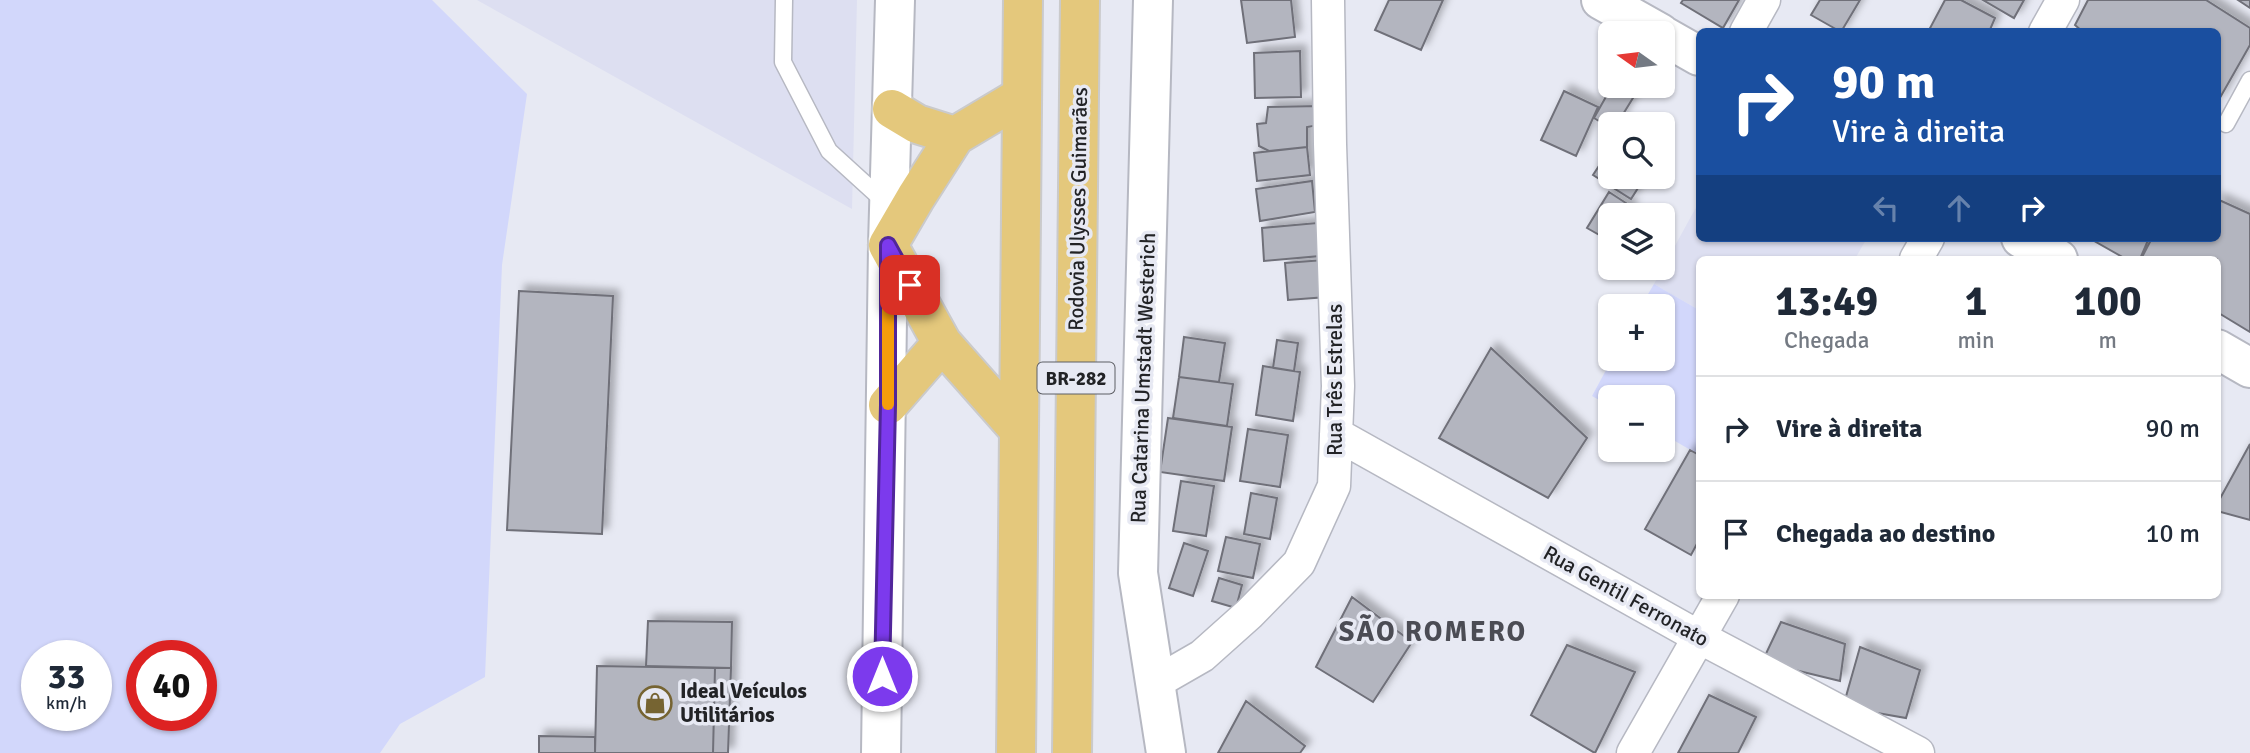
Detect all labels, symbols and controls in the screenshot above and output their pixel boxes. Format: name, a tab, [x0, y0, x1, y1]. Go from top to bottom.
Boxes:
north arrow	[1598, 21, 1675, 98]
map controls	[1598, 21, 1675, 462]
text: 90 m	[1832, 52, 1935, 112]
icon: right	[1717, 56, 1808, 147]
street label: Rodovia Ulysses Guimarães	[1063, 87, 1093, 331]
button: search	[1598, 112, 1675, 189]
text: Vire à direita	[1832, 112, 2005, 151]
icon: left	[1867, 189, 1905, 227]
icon: ahead	[1940, 189, 1978, 227]
icon: right	[2013, 189, 2051, 227]
button: layers	[1598, 203, 1675, 280]
street label: Rua Catarina Umstadt Westerich	[1125, 232, 1161, 524]
pin	[880, 255, 940, 315]
icon: arrive	[891, 266, 929, 304]
text: 13:49	[1775, 276, 1878, 327]
text: 1	[1965, 276, 1987, 327]
text: 100	[2074, 276, 2142, 327]
button: +	[1598, 294, 1675, 371]
street label: Rua Três Estrelas	[1322, 304, 1348, 456]
text: Chegada	[1784, 326, 1869, 355]
text: min	[1957, 326, 1995, 355]
text: m	[2099, 326, 2117, 355]
road number: BR-282	[1038, 362, 1114, 394]
button: −	[1598, 385, 1675, 462]
icon: right	[1717, 410, 1755, 448]
text: Vire à direita	[1776, 413, 1922, 445]
text: 90 m	[2145, 413, 2200, 445]
icon: arrive	[1717, 515, 1755, 553]
text: Chegada ao destino	[1776, 518, 1995, 550]
text: 10 m	[2145, 518, 2200, 550]
street label: Rua Gentil Ferronato	[1539, 540, 1713, 652]
district label: SÃO ROMERO	[1339, 614, 1527, 649]
position arrow	[845, 639, 919, 713]
speed limit sign: 40	[126, 640, 217, 731]
text: 33	[48, 655, 85, 698]
place label: Ideal Veículos Utilitários	[680, 678, 807, 728]
shop icon: Ideal Veículos Utilitários	[636, 684, 674, 722]
text: km/h	[46, 692, 87, 714]

